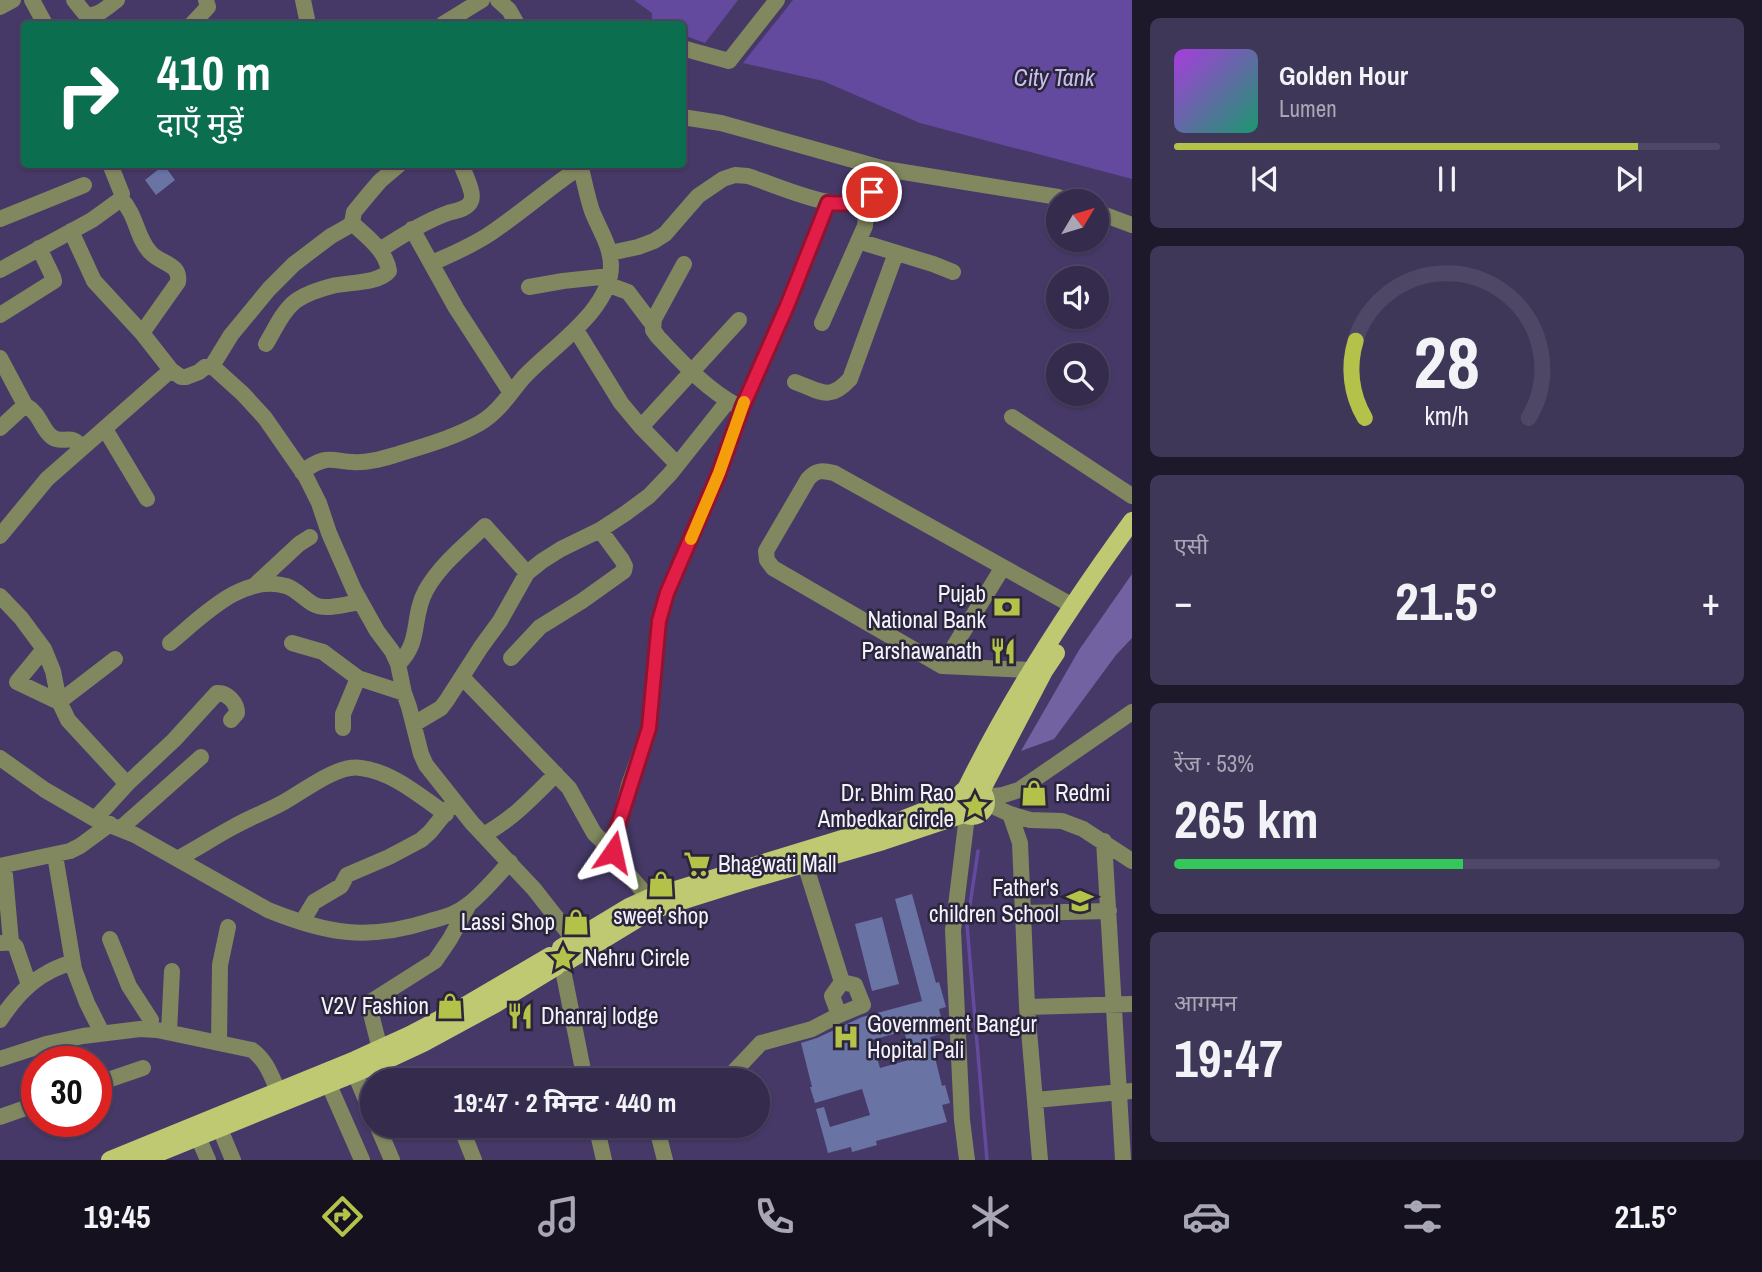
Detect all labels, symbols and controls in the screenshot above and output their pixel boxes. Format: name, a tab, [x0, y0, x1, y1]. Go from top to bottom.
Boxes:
text: 410 m	[157, 39, 271, 105]
icon: right	[42, 49, 133, 140]
text: Golden Hour	[1279, 58, 1408, 93]
water label: City Tank	[1013, 61, 1096, 93]
text: Lumen	[1279, 93, 1337, 124]
text: दाएँ मुड़ें	[157, 102, 244, 145]
icon: previous	[1246, 160, 1284, 198]
icon: pause	[1428, 160, 1466, 198]
icon: next	[1610, 160, 1648, 198]
pin	[842, 162, 902, 222]
icon: arrive	[853, 173, 891, 211]
north arrow	[1046, 189, 1110, 252]
map controls	[1046, 189, 1109, 406]
button: sound	[1046, 266, 1109, 329]
text: 28	[1414, 313, 1480, 411]
button: search	[1046, 343, 1109, 406]
text: km/h	[1425, 398, 1469, 432]
text: एसी	[1174, 530, 1208, 561]
text: 21.5°	[1395, 566, 1499, 636]
text: −	[1174, 576, 1192, 627]
text: +	[1702, 576, 1720, 627]
place label: Pujab National Bank	[868, 578, 987, 635]
bank icon: Pujab National Bank	[992, 592, 1022, 622]
place label: Parshawanath	[861, 635, 982, 666]
restaurant icon: Parshawanath	[988, 636, 1018, 666]
text: रेंज · 53%	[1174, 748, 1254, 779]
place label: Dr. Bhim Rao Ambedkar circle	[817, 777, 954, 834]
place label: Redmi	[1055, 777, 1111, 808]
shop icon: Redmi	[1019, 778, 1049, 808]
text: 265 km	[1174, 784, 1319, 854]
place icon: Dr. Bhim Rao Ambedkar circle	[960, 791, 990, 821]
position arrow	[576, 815, 650, 889]
place label: Bhagwati Mall	[718, 848, 836, 879]
supermarket icon: Bhagwati Mall	[682, 849, 712, 879]
shop icon: sweet shop	[646, 869, 676, 899]
place label: Father's children School	[929, 872, 1059, 929]
school or university icon: Father's children School	[1065, 886, 1095, 916]
place label: sweet shop	[613, 900, 709, 931]
place label: Lassi Shop	[461, 906, 555, 937]
shop icon: Lassi Shop	[561, 907, 591, 937]
place label: Nehru Circle	[584, 942, 690, 973]
place icon: Nehru Circle	[548, 943, 578, 973]
text: आगमन	[1174, 987, 1237, 1018]
place label: V2V Fashion	[321, 990, 429, 1021]
shop icon: V2V Fashion	[435, 991, 465, 1021]
place label: Dhanraj lodge	[541, 1000, 658, 1031]
restaurant icon: Dhanraj lodge	[505, 1001, 535, 1031]
place label: Government Bangur Hopital Pali	[867, 1008, 1038, 1065]
hospital icon: Government Bangur Hopital Pali	[831, 1022, 861, 1052]
text: 19:47	[1174, 1023, 1283, 1093]
speed limit sign: 30	[21, 1046, 112, 1137]
text: 19:47 · 2 मिनट · 440 m	[454, 1085, 676, 1120]
icon: directions	[318, 1192, 367, 1241]
icon: music	[534, 1192, 583, 1241]
icon: phone	[750, 1192, 799, 1241]
icon: climate	[966, 1192, 1015, 1241]
icon: car	[1182, 1192, 1231, 1241]
icon: filters	[1398, 1192, 1447, 1241]
text: 19:45	[84, 1195, 151, 1238]
text: 21.5°	[1615, 1195, 1678, 1238]

